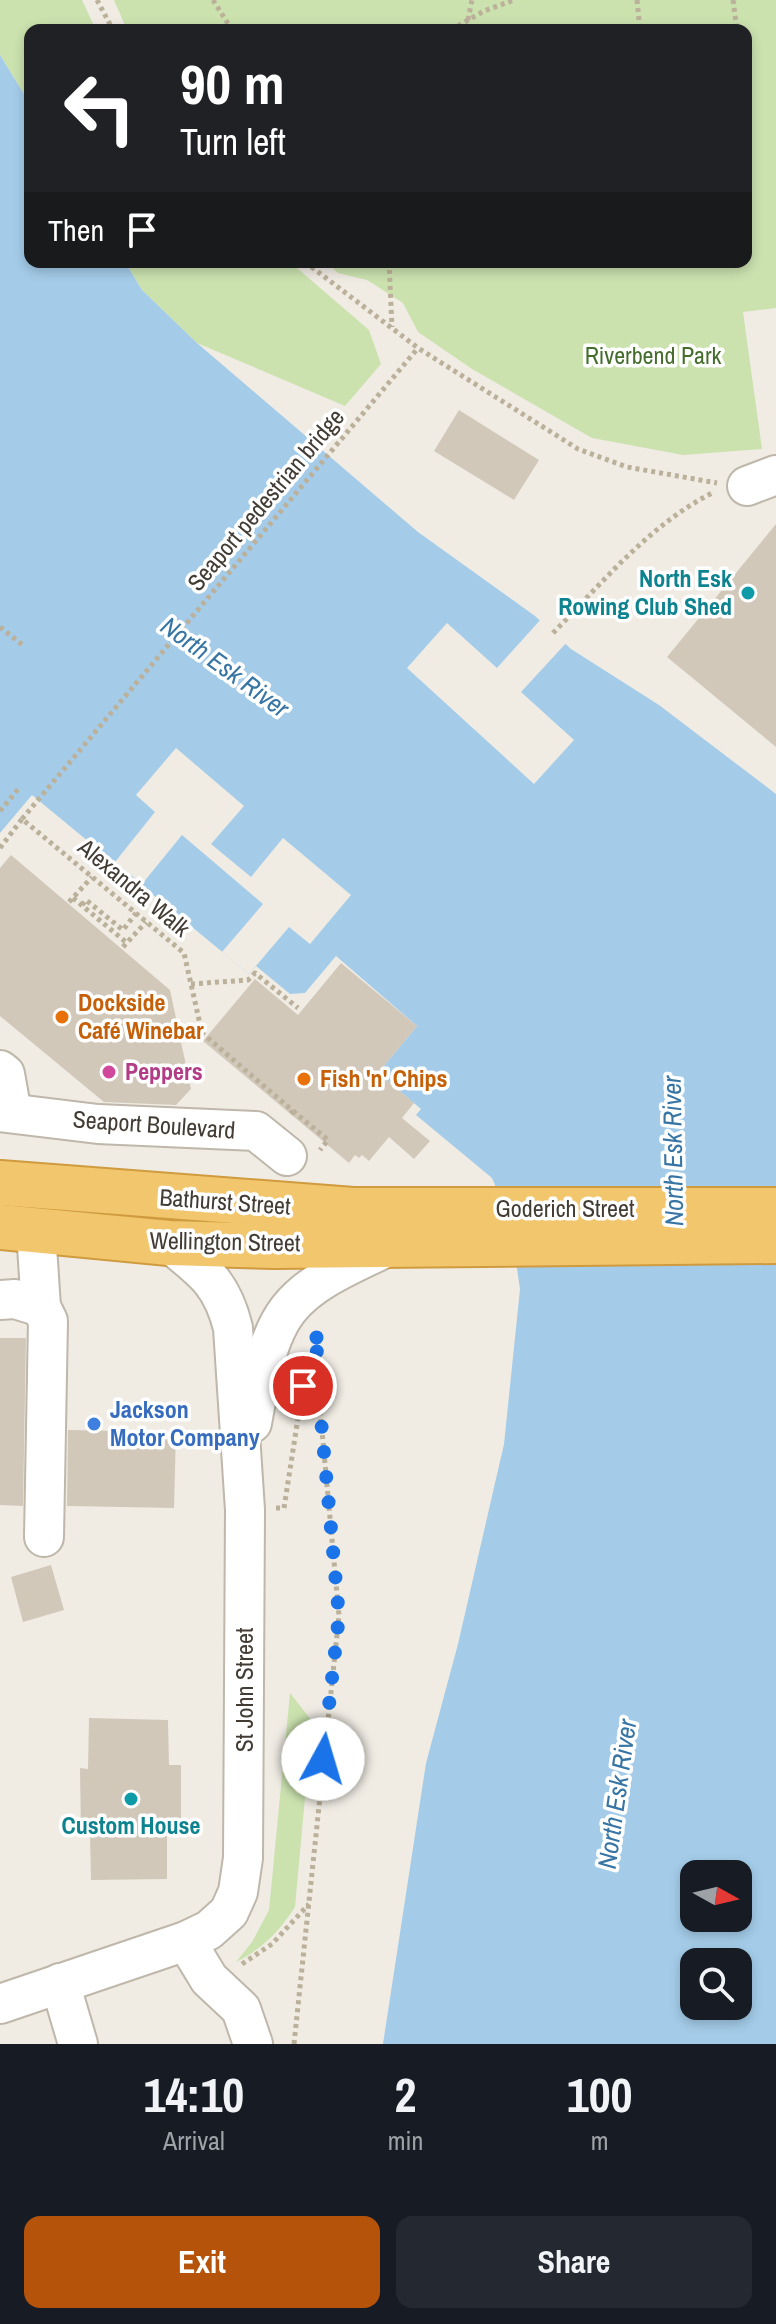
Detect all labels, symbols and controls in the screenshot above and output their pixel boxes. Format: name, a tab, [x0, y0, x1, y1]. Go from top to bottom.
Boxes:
text: 90 m	[180, 46, 285, 121]
icon: left	[48, 56, 152, 160]
text: Turn left	[180, 118, 286, 166]
icon: arrive	[120, 208, 164, 252]
text: Then	[48, 210, 104, 250]
park label: Riverbend Park	[585, 339, 722, 371]
street label: Seaport pedestrian bridge	[179, 401, 351, 597]
place label: North Esk Rowing Club Shed	[558, 562, 732, 622]
marker: North Esk Rowing Club Shed	[739, 584, 757, 602]
water label: North Esk River	[154, 608, 297, 726]
street label: Alexandra Walk	[71, 830, 198, 944]
place label: Dockside Café Winebar	[78, 986, 204, 1046]
marker: Dockside Café Winebar	[53, 1008, 71, 1026]
place label: Peppers	[125, 1055, 203, 1087]
place label: Fish 'n' Chips	[320, 1062, 448, 1094]
marker: Peppers	[100, 1063, 118, 1081]
marker: Fish 'n' Chips	[295, 1070, 313, 1088]
water label: North Esk River	[654, 1075, 691, 1227]
street label: Seaport Boulevard	[72, 1102, 236, 1146]
street label: Bathurst Street	[158, 1180, 292, 1222]
street label: Goderich Street	[496, 1192, 635, 1224]
street label: Wellington Street	[149, 1224, 301, 1258]
pin	[269, 1352, 337, 1420]
icon: arrive	[281, 1364, 325, 1408]
place label: Jackson Motor Company	[110, 1393, 260, 1453]
marker: Jackson Motor Company	[85, 1415, 103, 1433]
street label: St John Street	[228, 1627, 260, 1752]
water label: North Esk River	[589, 1716, 644, 1871]
position arrow	[281, 1717, 365, 1801]
marker: Custom House	[122, 1790, 140, 1808]
place label: Custom House	[62, 1809, 200, 1841]
north arrow	[680, 1860, 752, 1932]
map controls	[680, 1860, 752, 2020]
button: search	[680, 1948, 752, 2020]
text: 14:10	[144, 2062, 244, 2127]
text: 2	[395, 2062, 416, 2127]
text: 100	[567, 2062, 632, 2127]
text: Arrival	[163, 2123, 225, 2158]
text: min	[388, 2123, 423, 2158]
text: m	[591, 2123, 609, 2158]
button: Exit	[24, 2216, 380, 2308]
button: Share	[396, 2216, 752, 2308]

